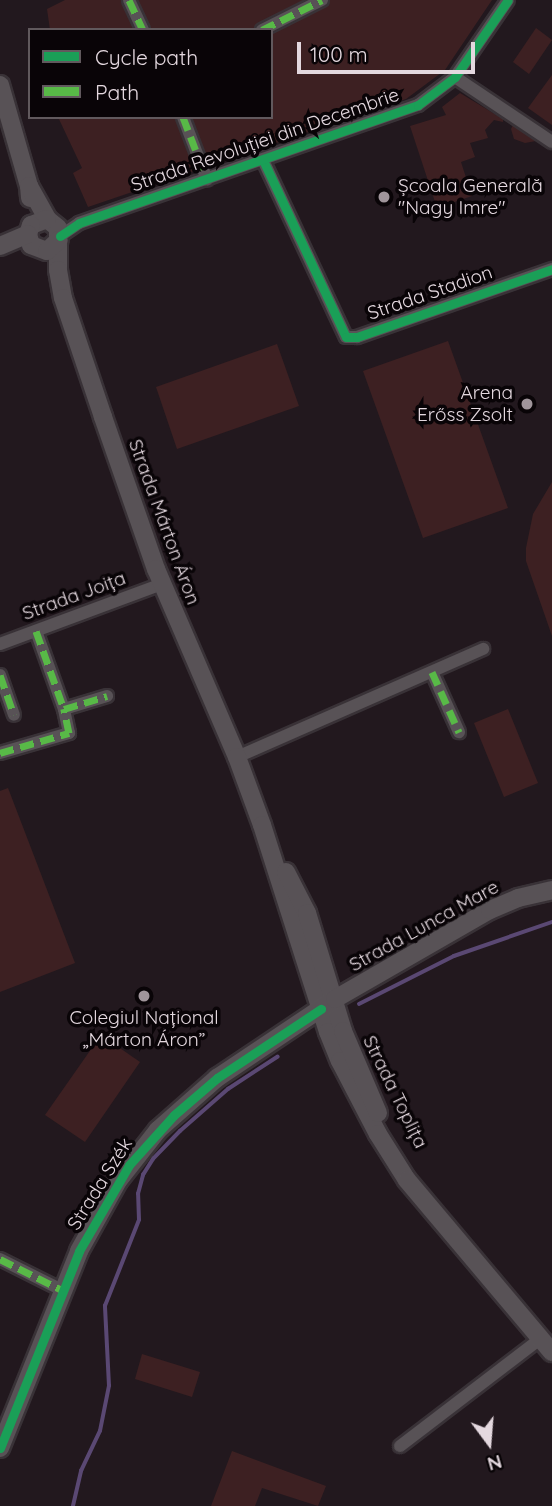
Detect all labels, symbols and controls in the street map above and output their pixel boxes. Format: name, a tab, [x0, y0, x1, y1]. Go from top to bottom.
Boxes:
legend	[28, 28, 273, 119]
scale bar	[300, 28, 478, 72]
text: 100 m	[310, 41, 368, 67]
text: Cycle path	[95, 44, 198, 70]
text: Path	[95, 79, 139, 105]
street label: Strada Revoluției din Decembrie	[128, 83, 402, 197]
place label: Școala Generală "Nagy Imre"	[398, 175, 543, 219]
marker: Școala Generală "Nagy Imre"	[376, 189, 392, 205]
street label: Strada Stadion	[365, 261, 495, 325]
place label: Arena Erőss Zsolt	[417, 382, 513, 426]
marker: Arena Erőss Zsolt	[519, 396, 535, 412]
street label: Strada Márton Áron	[124, 436, 204, 608]
street label: Strada Joița	[19, 567, 129, 625]
street label: Strada Lunca Mare	[345, 875, 503, 977]
marker: Colegiul Național „Márton Áron”	[136, 988, 152, 1004]
place label: Colegiul Național „Márton Áron”	[69, 1007, 219, 1051]
street label: Strada Toplița	[358, 1032, 432, 1152]
street label: Strada Szék	[63, 1134, 137, 1234]
north arrow	[454, 1408, 524, 1478]
text: N	[485, 1450, 505, 1477]

